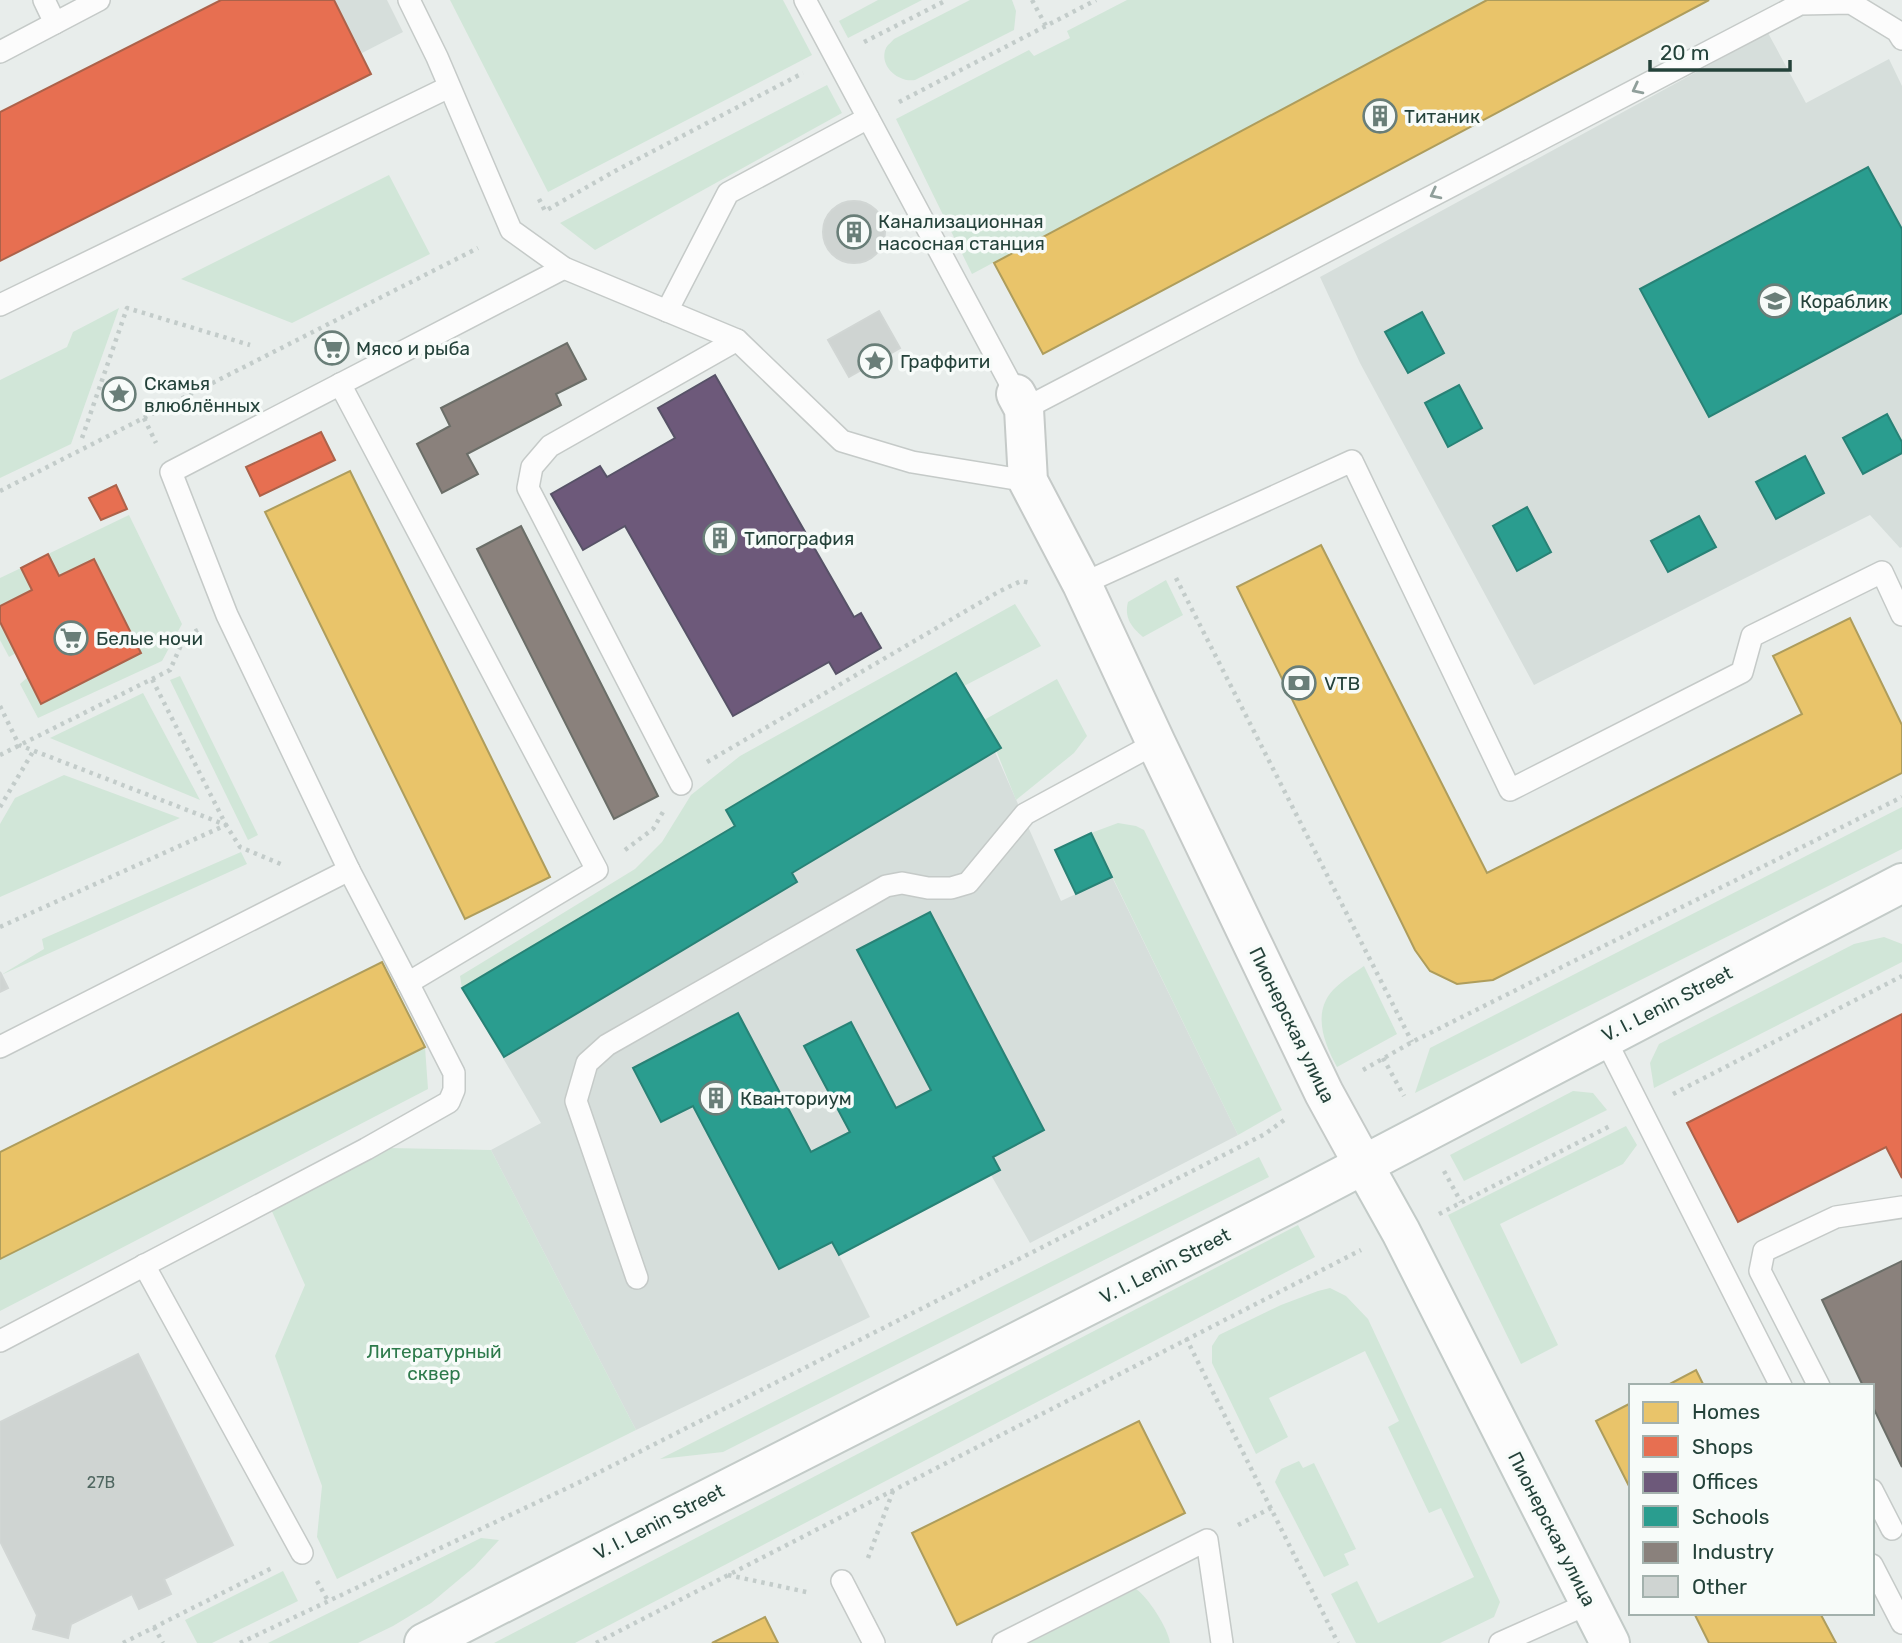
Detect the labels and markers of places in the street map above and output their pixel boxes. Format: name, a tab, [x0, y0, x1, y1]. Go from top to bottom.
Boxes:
building icon: Титаник	[1361, 97, 1399, 135]
place label: Титаник	[1404, 105, 1480, 128]
place label: Канализационная насосная станция	[878, 210, 1045, 255]
building icon: Канализационная насосная станция	[835, 213, 873, 251]
school or university icon: Кораблик	[1756, 282, 1794, 320]
place label: Кораблик	[1800, 290, 1888, 313]
supermarket icon: Мясо и рыба	[313, 329, 351, 367]
place label: Мясо и рыба	[356, 337, 470, 360]
place icon: Граффити	[856, 342, 894, 380]
place label: Граффити	[900, 350, 990, 373]
place label: Скамья влюблённых	[144, 372, 260, 417]
place icon: Скамья влюблённых	[100, 375, 138, 413]
building icon: Типография	[701, 519, 739, 557]
place label: Типография	[744, 527, 854, 550]
supermarket icon: Белые ночи	[52, 619, 90, 657]
place label: Белые ночи	[96, 627, 203, 650]
bank icon: VTB	[1280, 664, 1318, 702]
place label: VTB	[1324, 672, 1360, 695]
building icon: Кванториум	[697, 1079, 735, 1117]
place label: Кванториум	[740, 1087, 852, 1110]

